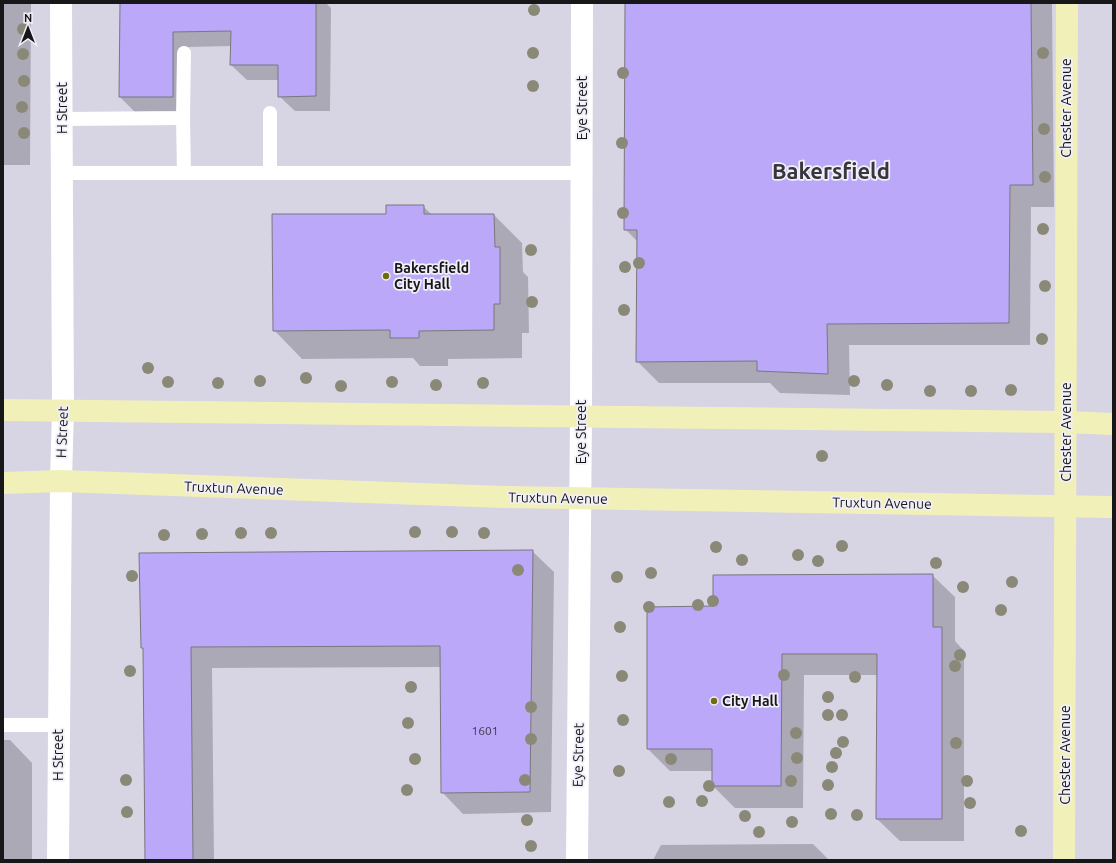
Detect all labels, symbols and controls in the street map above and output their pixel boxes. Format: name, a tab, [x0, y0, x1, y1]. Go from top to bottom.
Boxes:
north arrow	[8, 8, 48, 48]
text: N	[24, 12, 32, 24]
street label: Chester Avenue	[1058, 58, 1074, 158]
street label: Eye Street	[574, 75, 590, 140]
street label: H Street	[54, 81, 70, 134]
district label: Bakersfield	[772, 158, 890, 183]
place label: Bakersfield City Hall	[394, 260, 469, 292]
marker: Bakersfield City Hall	[381, 271, 391, 281]
street label: Chester Avenue	[1058, 382, 1074, 482]
street label: Eye Street	[573, 399, 589, 464]
street label: H Street	[53, 405, 71, 458]
street label: Truxtun Avenue	[184, 478, 284, 498]
street label: Truxtun Avenue	[508, 489, 608, 507]
street label: Truxtun Avenue	[832, 494, 932, 512]
place label: City Hall	[722, 693, 778, 709]
marker: City Hall	[709, 696, 719, 706]
street label: Chester Avenue	[1057, 705, 1073, 805]
street label: Eye Street	[569, 722, 587, 787]
house number: 1601	[471, 724, 499, 737]
street label: H Street	[50, 728, 66, 781]

